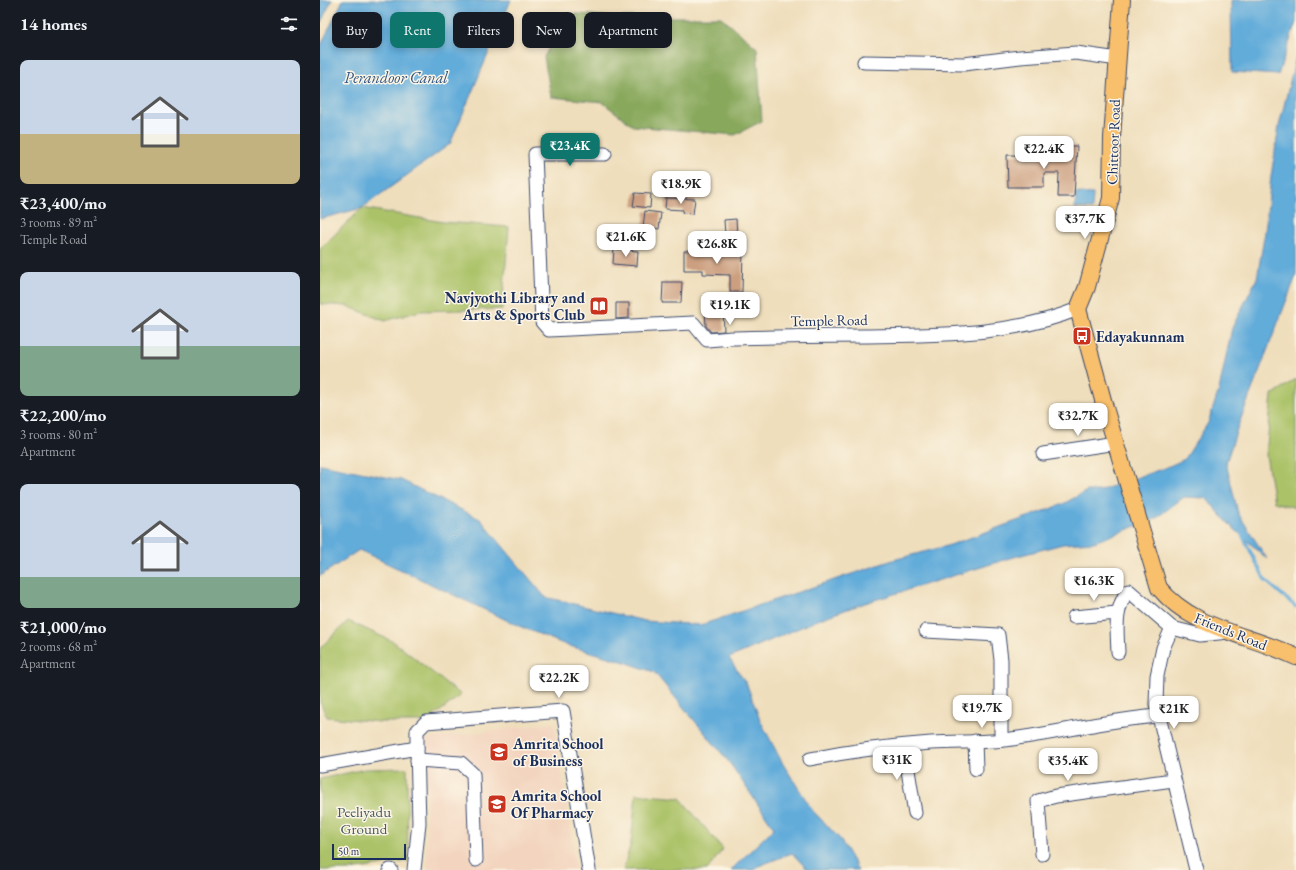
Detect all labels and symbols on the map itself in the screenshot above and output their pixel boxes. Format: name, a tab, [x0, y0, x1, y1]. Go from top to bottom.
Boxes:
water label: Perandoor Canal	[344, 67, 448, 88]
street label: Chittoor Road	[1102, 98, 1124, 185]
pin: ₹23.4K	[537, 133, 603, 167]
pin: ₹22.4K	[1011, 136, 1077, 170]
pin: ₹18.9K	[648, 171, 714, 205]
pin: ₹37.7K	[1052, 206, 1118, 240]
pin: ₹21.6K	[593, 224, 659, 258]
pin: ₹26.8K	[684, 231, 750, 265]
place label: Navjyothi Library and Arts & Sports Club	[445, 288, 586, 324]
pin: ₹19.1K	[697, 292, 763, 326]
library icon: Navjyothi Library and Arts & Sports Club	[588, 295, 610, 317]
street label: Temple Road	[790, 310, 868, 330]
bus stop icon: Edayakunnam	[1071, 325, 1093, 347]
place label: Edayakunnam	[1096, 327, 1185, 346]
pin: ₹32.7K	[1045, 403, 1111, 437]
pin: ₹16.3K	[1061, 568, 1127, 602]
street label: Friends Road	[1192, 608, 1271, 654]
pin: ₹22.2K	[526, 665, 592, 699]
pin: ₹19.7K	[949, 695, 1015, 729]
pin: ₹21K	[1150, 696, 1198, 730]
place label: Amrita School of Business	[512, 734, 604, 770]
school or university icon: Amrita School of Business	[488, 741, 510, 763]
pin: ₹31K	[873, 747, 921, 781]
pin: ₹35.4K	[1035, 748, 1101, 782]
place label: Amrita School Of Pharmacy	[510, 786, 602, 822]
school or university icon: Amrita School Of Pharmacy	[486, 793, 508, 815]
park label: Peeliyadu Ground	[337, 802, 391, 838]
scale bar	[332, 842, 406, 861]

